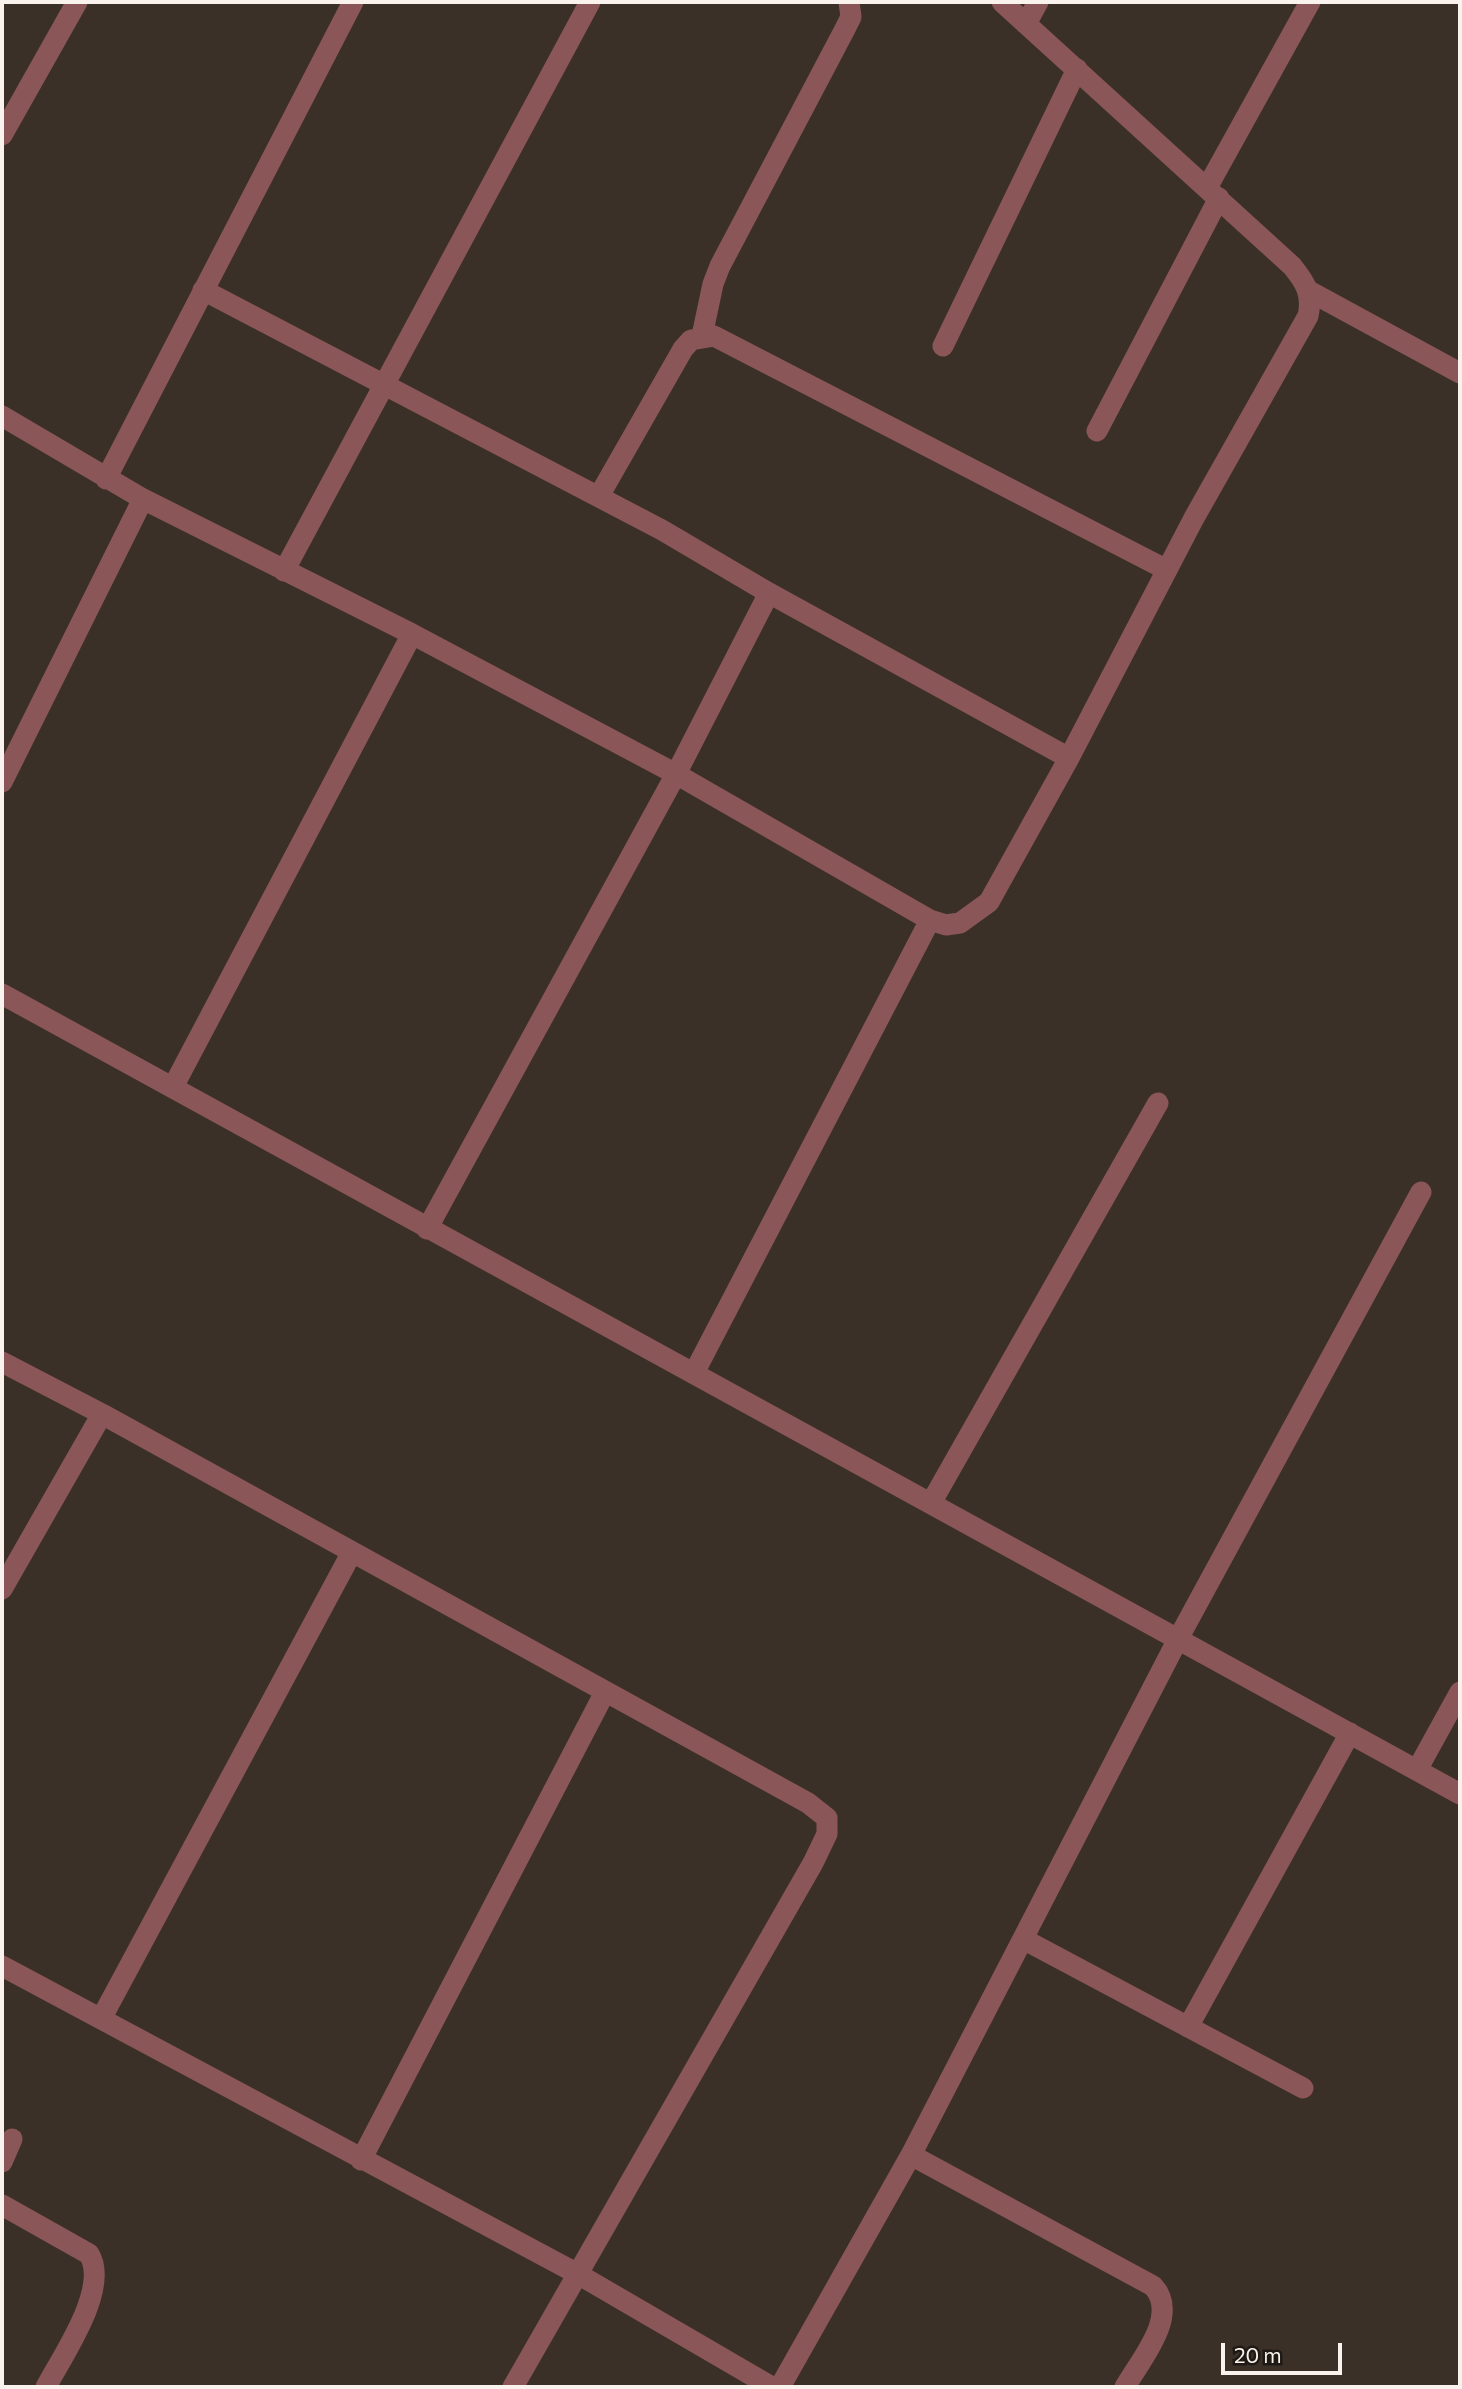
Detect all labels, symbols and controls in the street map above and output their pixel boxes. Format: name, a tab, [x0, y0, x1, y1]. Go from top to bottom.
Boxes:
scale bar	[1224, 2330, 1345, 2374]
text: 20 m	[1234, 2342, 1282, 2367]

